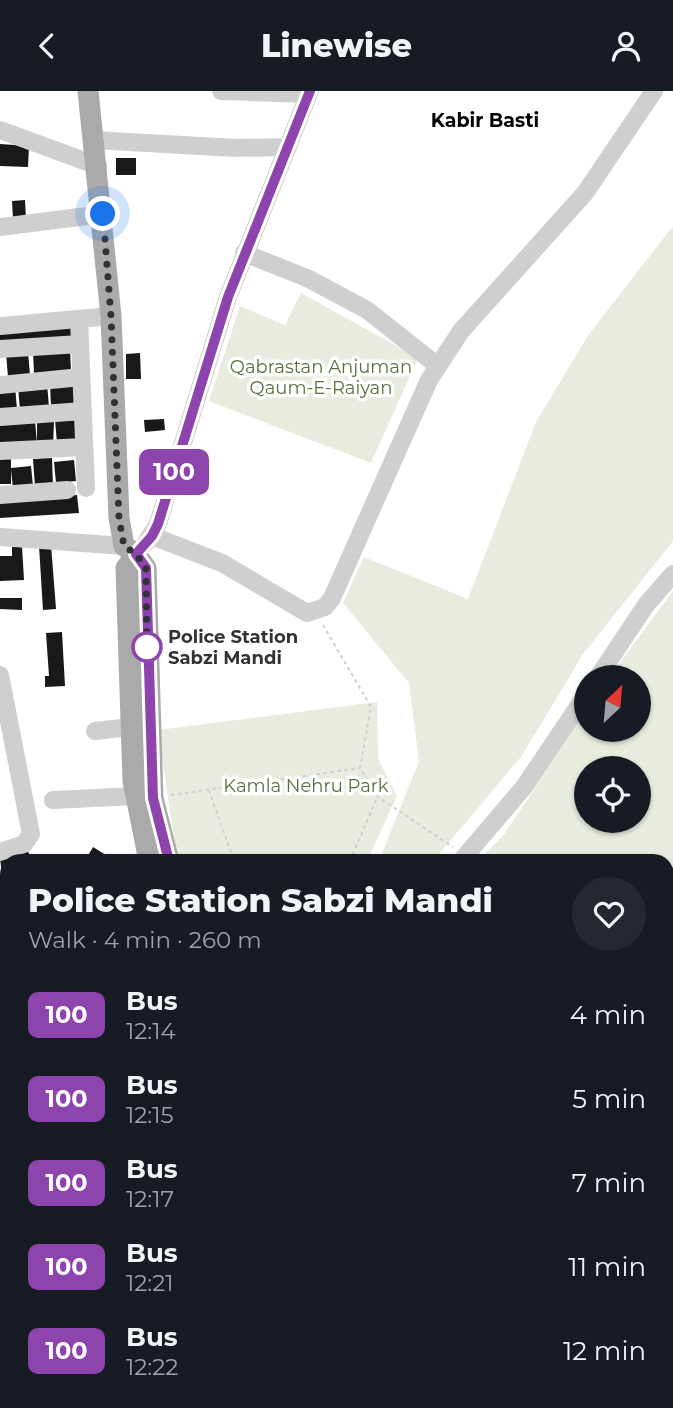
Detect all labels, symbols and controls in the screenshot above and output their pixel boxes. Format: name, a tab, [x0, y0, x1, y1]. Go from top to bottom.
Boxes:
text: Linewise	[261, 26, 412, 65]
icon: back	[28, 27, 66, 65]
icon: person	[607, 27, 645, 65]
district label: Kabir Basti	[431, 109, 539, 132]
your location	[85, 196, 120, 231]
park label: Qabrastan Anjuman Qaum-E-Raiyan	[230, 356, 412, 399]
line badge: 100	[134, 449, 214, 495]
text: 100	[153, 457, 195, 486]
place label: Police Station Sabzi Mandi	[168, 626, 298, 669]
marker: Police Station Sabzi Mandi	[132, 632, 162, 662]
north arrow	[574, 665, 651, 742]
map controls	[574, 665, 651, 833]
button: locate	[574, 756, 651, 833]
park label: Kamla Nehru Park	[223, 775, 389, 797]
button: heart	[572, 877, 646, 951]
text: Police Station Sabzi Mandi	[28, 880, 493, 920]
text: Walk · 4 min · 260 m	[28, 926, 262, 954]
text: Bus	[126, 985, 178, 1017]
text: 4 min	[570, 999, 646, 1031]
text: 100	[46, 1000, 88, 1029]
text: 12:14	[126, 1017, 176, 1045]
text: Bus	[126, 1069, 178, 1101]
text: 5 min	[572, 1083, 646, 1115]
text: 100	[46, 1084, 88, 1113]
text: 12:15	[126, 1101, 174, 1129]
text: Bus	[126, 1153, 178, 1185]
text: 7 min	[572, 1167, 646, 1199]
text: 100	[46, 1168, 88, 1197]
text: 12:17	[126, 1185, 174, 1213]
text: Bus	[126, 1237, 178, 1269]
text: 11 min	[568, 1251, 646, 1283]
text: 100	[46, 1252, 88, 1281]
text: 12:21	[126, 1269, 174, 1297]
text: Bus	[126, 1321, 178, 1353]
text: 12 min	[563, 1335, 646, 1367]
text: 100	[46, 1336, 88, 1365]
text: 12:22	[126, 1353, 178, 1381]

